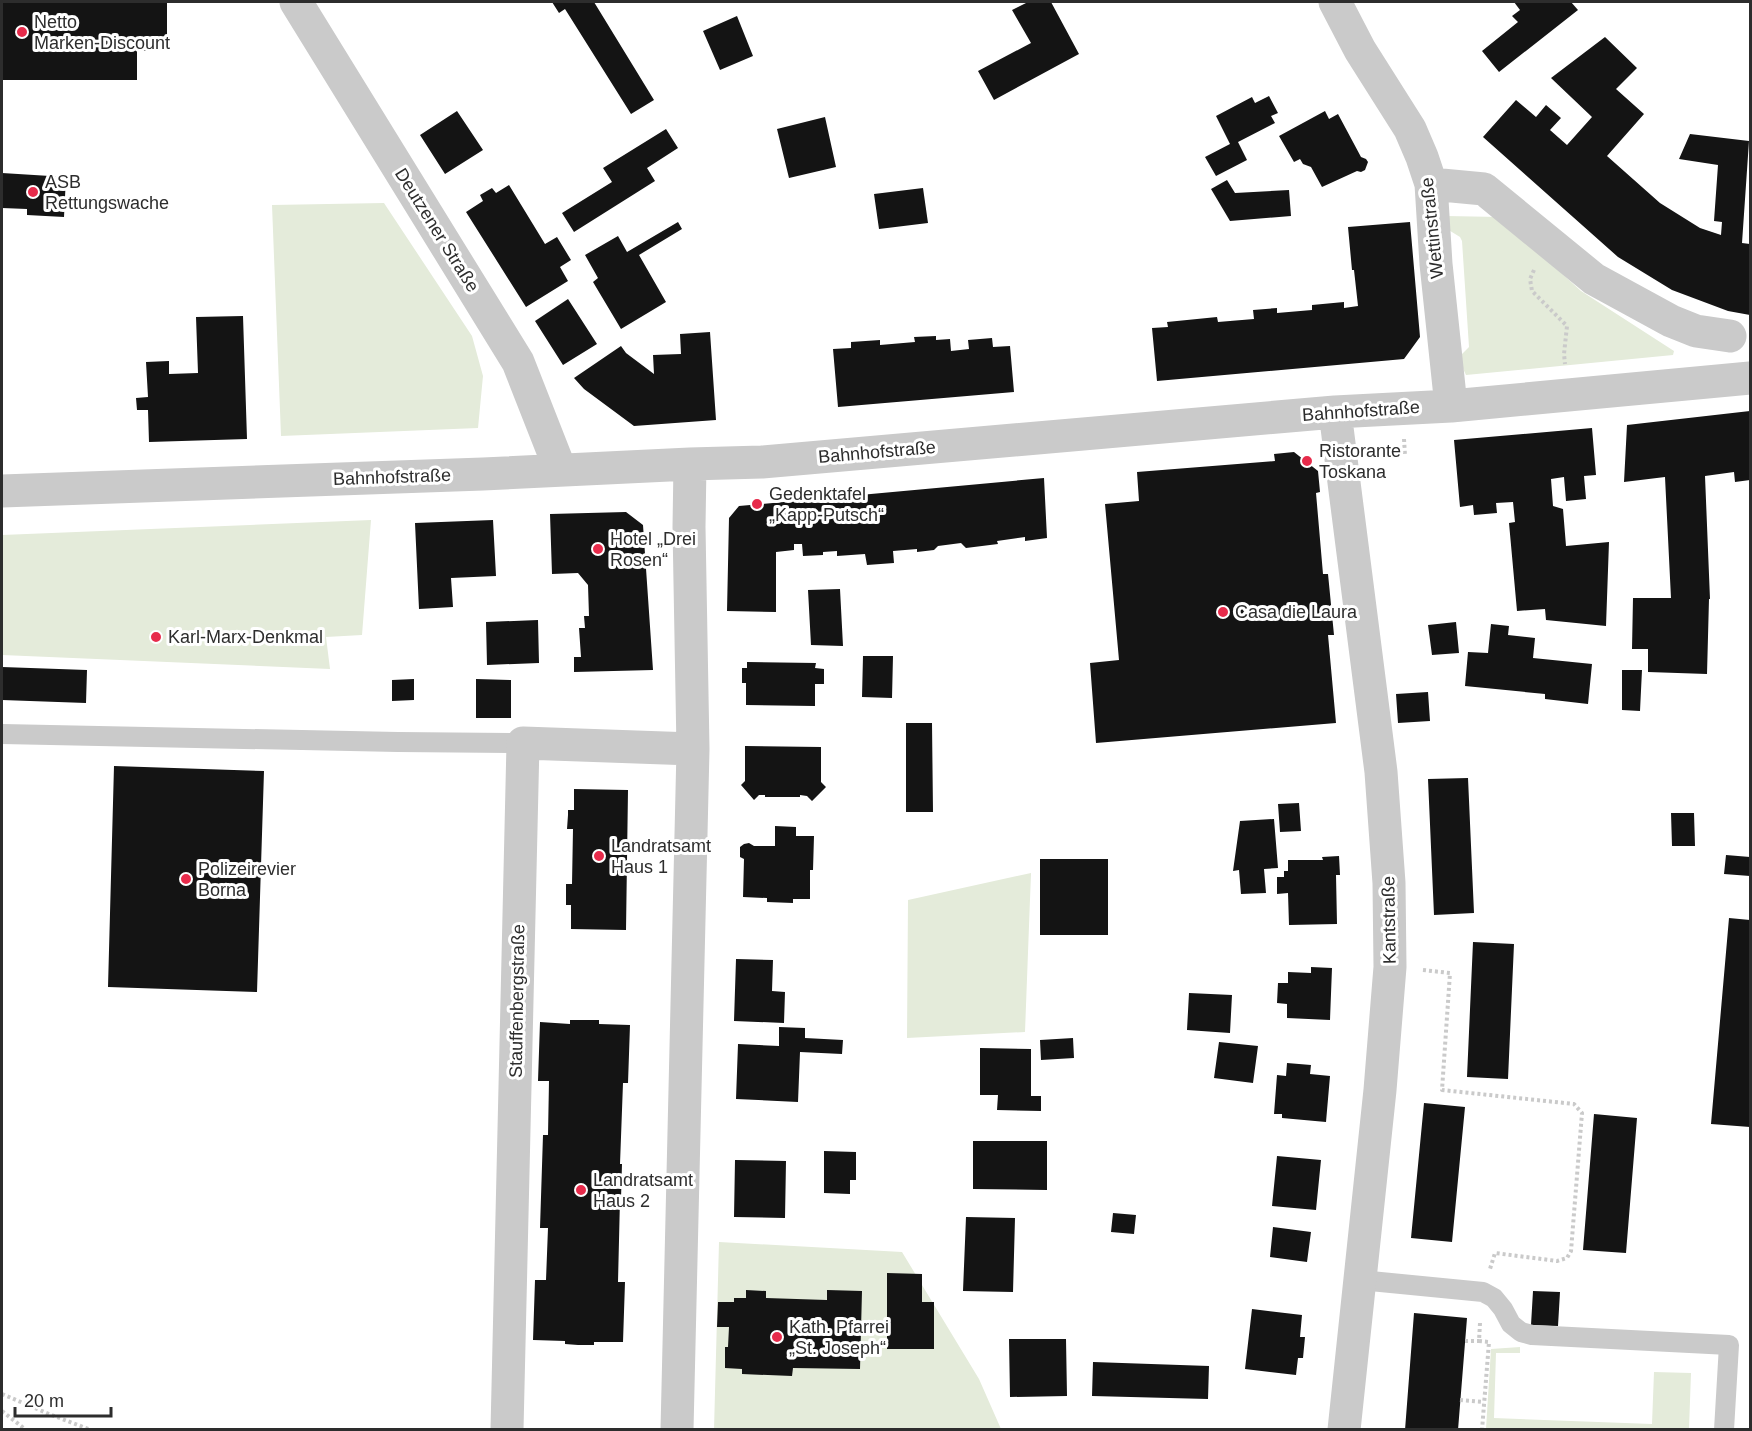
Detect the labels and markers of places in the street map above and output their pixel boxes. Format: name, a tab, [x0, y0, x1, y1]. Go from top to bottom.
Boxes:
place label: Netto Marken-Discount	[34, 12, 170, 53]
marker: Netto Marken-Discount	[15, 25, 29, 39]
place label: ASB Rettungswache	[45, 172, 169, 213]
marker: ASB Rettungswache	[26, 185, 40, 199]
place label: Ristorante Toskana	[1319, 441, 1401, 482]
marker: Ristorante Toskana	[1300, 454, 1314, 468]
place label: Gedenktafel „Kapp-Putsch“	[769, 484, 884, 525]
marker: Gedenktafel „Kapp-Putsch“	[750, 497, 764, 511]
place label: Hotel „Drei Rosen“	[610, 529, 696, 570]
marker: Hotel „Drei Rosen“	[591, 542, 605, 556]
place label: Casa die Laura	[1235, 602, 1358, 622]
marker: Casa die Laura	[1216, 605, 1230, 619]
place label: Karl-Marx-Denkmal	[168, 627, 323, 647]
marker: Karl-Marx-Denkmal	[149, 630, 163, 644]
place label: Landratsamt Haus 1	[611, 836, 711, 877]
marker: Landratsamt Haus 1	[592, 849, 606, 863]
place label: Polizeirevier Borna	[198, 859, 296, 900]
marker: Polizeirevier Borna	[179, 872, 193, 886]
place label: Landratsamt Haus 2	[593, 1170, 693, 1211]
marker: Landratsamt Haus 2	[574, 1183, 588, 1197]
place label: Kath. Pfarrei „St. Joseph“	[789, 1317, 889, 1358]
marker: Kath. Pfarrei „St. Joseph“	[770, 1330, 784, 1344]

